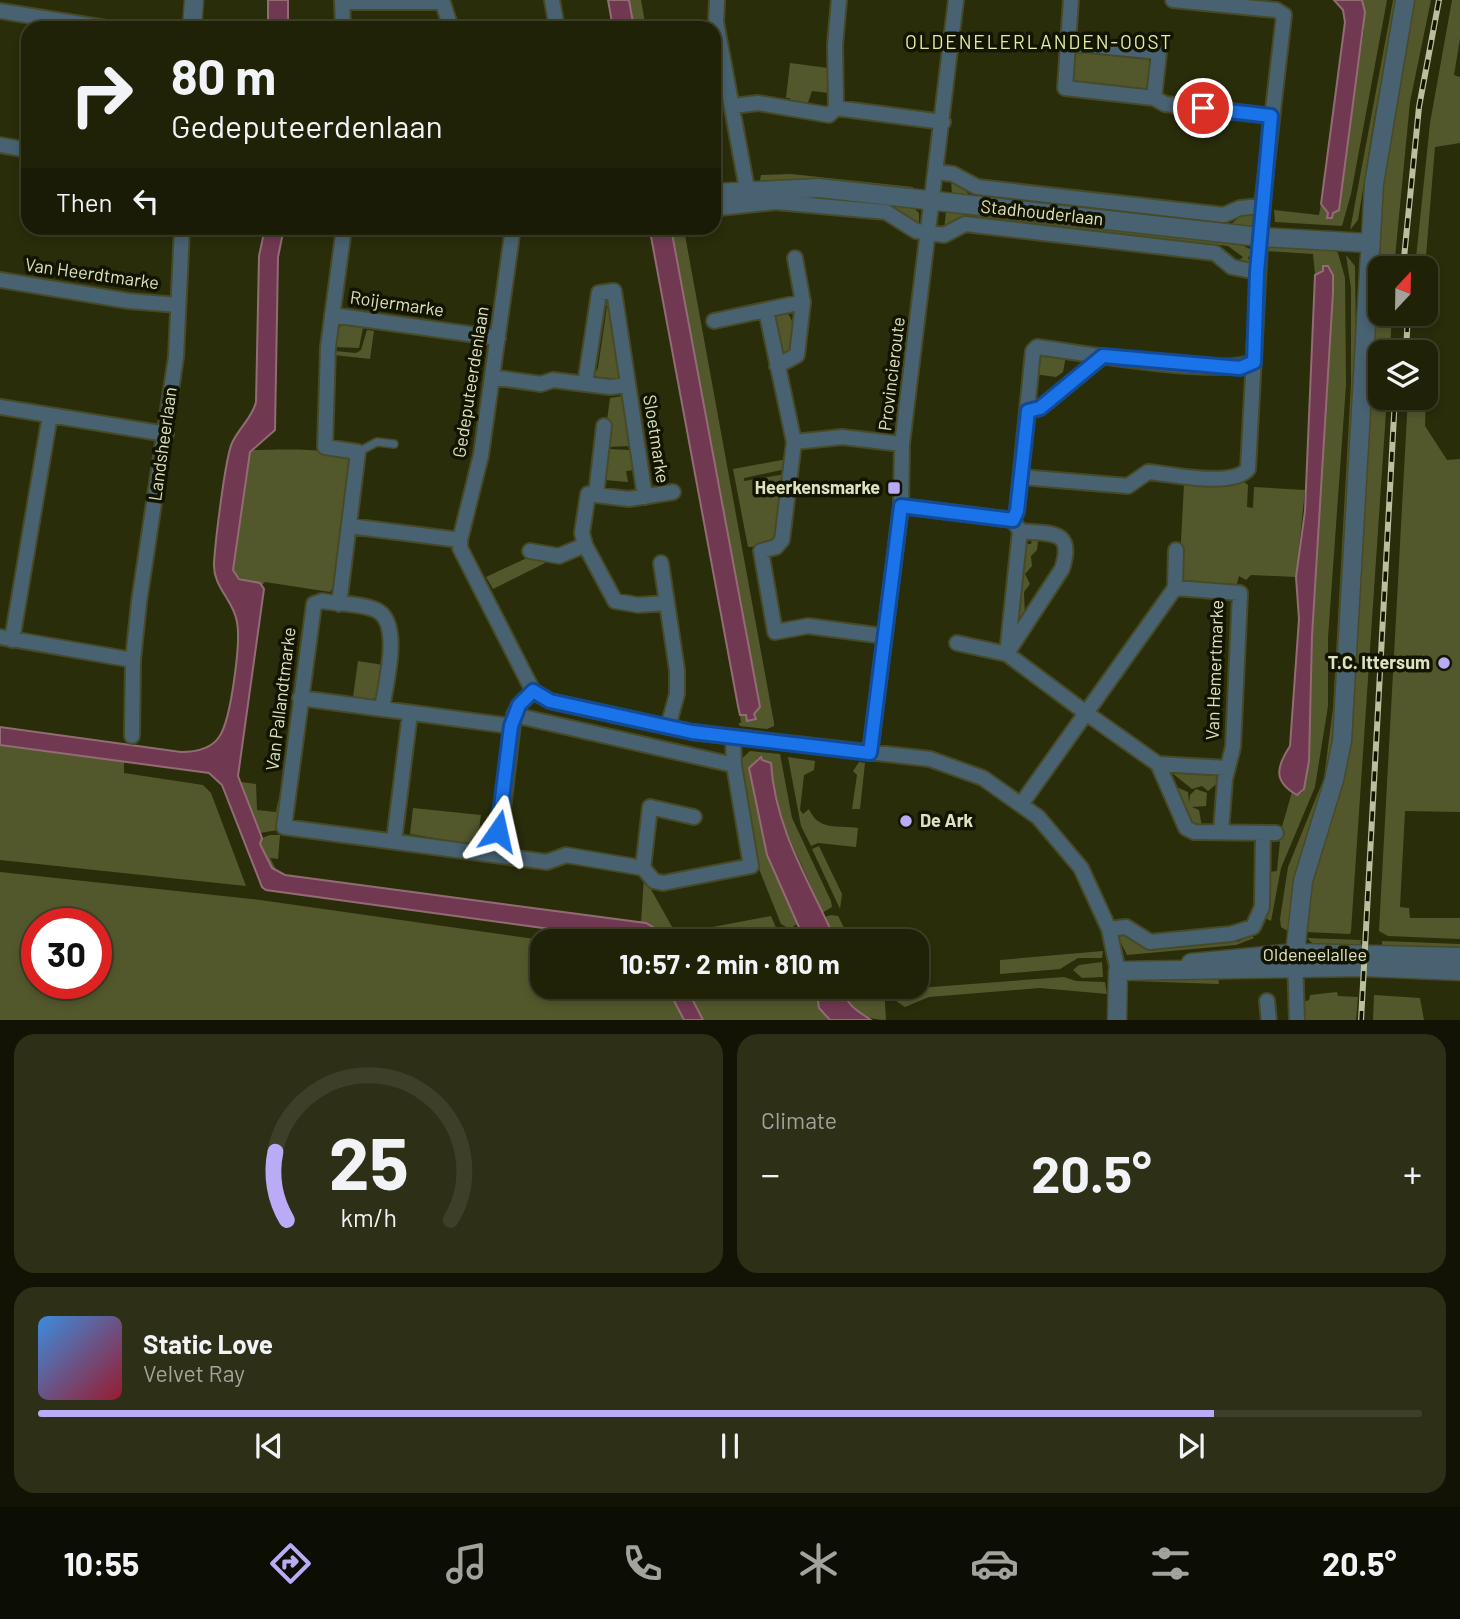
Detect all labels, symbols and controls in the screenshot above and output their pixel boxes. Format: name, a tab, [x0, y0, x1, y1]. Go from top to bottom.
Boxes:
district label: OLDENELERLANDEN-OOST	[905, 30, 1173, 53]
text: 80 m	[171, 46, 276, 105]
icon: right	[56, 49, 147, 140]
pin	[1173, 78, 1233, 138]
icon: arrive	[1184, 89, 1222, 127]
text: Gedeputeerdenlaan	[171, 106, 443, 144]
icon: left	[127, 182, 165, 220]
text: Then	[56, 186, 113, 217]
street label: Stadhouderlaan	[980, 195, 1105, 229]
street label: Van Heerdtmarke	[24, 253, 160, 293]
north arrow	[1368, 256, 1438, 326]
map controls	[1368, 256, 1438, 410]
street label: Roijermarke	[349, 286, 446, 321]
street label: Gedeputeerdenlaan	[447, 305, 493, 459]
street label: Provincieroute	[873, 316, 909, 432]
button: layers	[1368, 340, 1438, 410]
street label: Landsheerlaan	[143, 385, 181, 502]
street label: Sloetmarke	[639, 393, 675, 485]
place label: Heerkensmarke	[755, 476, 880, 498]
marker: Heerkensmarke	[886, 480, 902, 496]
street label: Van Hemertmarke	[1201, 600, 1227, 740]
street label: Van Pallandtmarke	[260, 626, 300, 772]
place label: T.C. Ittersum	[1328, 651, 1430, 673]
marker: T.C. Ittersum	[1436, 655, 1452, 671]
position arrow	[461, 794, 535, 868]
place label: De Ark	[920, 809, 974, 831]
marker: De Ark	[898, 813, 914, 829]
speed limit sign: 30	[21, 908, 112, 999]
street label: Oldeneelallee	[1263, 943, 1367, 965]
text: 10:57 · 2 min · 810 m	[619, 948, 840, 979]
text: Climate	[761, 1106, 837, 1134]
text: 25	[328, 1117, 409, 1205]
text: 20.5°	[1031, 1141, 1152, 1203]
text: −	[761, 1150, 780, 1196]
text: +	[1403, 1150, 1422, 1196]
text: km/h	[340, 1201, 397, 1231]
text: Static Love	[143, 1328, 273, 1359]
text: Velvet Ray	[143, 1359, 245, 1387]
icon: previous	[250, 1427, 288, 1465]
icon: pause	[711, 1427, 749, 1465]
icon: next	[1172, 1427, 1210, 1465]
icon: directions	[266, 1539, 315, 1588]
icon: music	[442, 1539, 491, 1588]
icon: phone	[618, 1539, 667, 1588]
icon: climate	[794, 1539, 843, 1588]
icon: car	[970, 1539, 1019, 1588]
icon: filters	[1146, 1539, 1195, 1588]
text: 10:55	[64, 1544, 139, 1582]
text: 20.5°	[1322, 1544, 1396, 1582]

